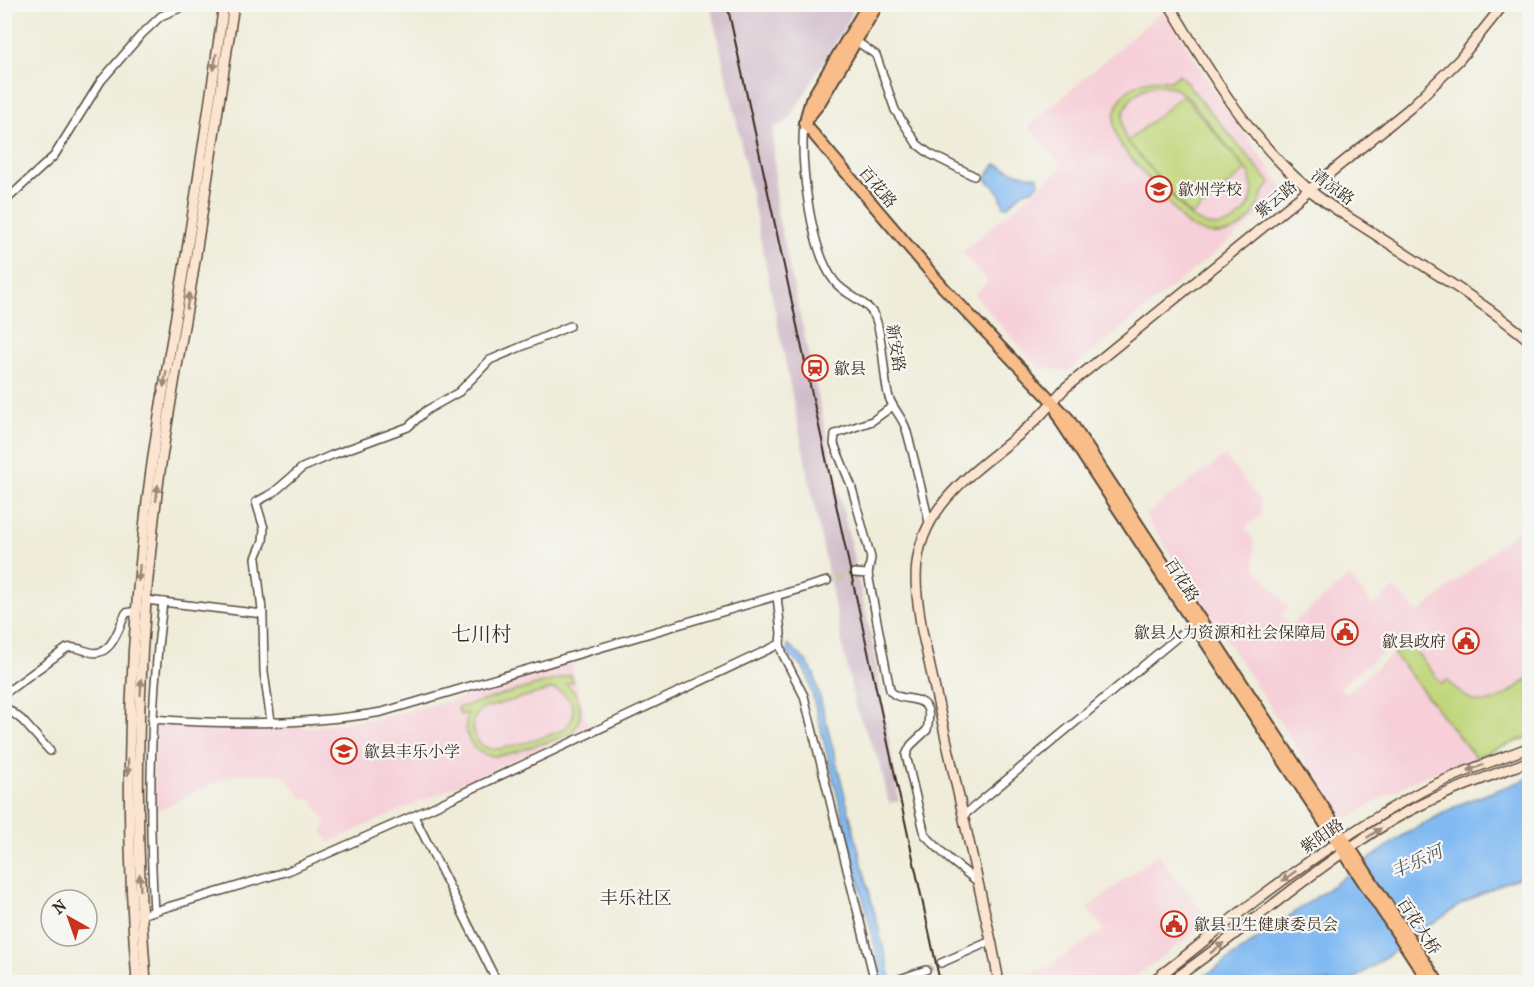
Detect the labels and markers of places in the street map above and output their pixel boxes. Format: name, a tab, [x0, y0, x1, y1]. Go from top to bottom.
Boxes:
school or university icon: 歙州学校	[1144, 174, 1174, 204]
place label: 歙州学校	[1178, 180, 1242, 199]
station icon: 歙县	[800, 353, 830, 383]
place label: 歙县	[834, 359, 866, 378]
public building icon: 歙县人力资源和社会保障局	[1330, 617, 1360, 647]
place label: 歙县人力资源和社会保障局	[1134, 623, 1326, 642]
public building icon: 歙县政府	[1451, 626, 1481, 656]
place label: 歙县政府	[1382, 632, 1446, 651]
school or university icon: 歙县丰乐小学	[329, 736, 359, 766]
place label: 歙县丰乐小学	[364, 742, 460, 761]
public building icon: 歙县卫生健康委员会	[1159, 909, 1189, 939]
place label: 歙县卫生健康委员会	[1194, 915, 1338, 934]

